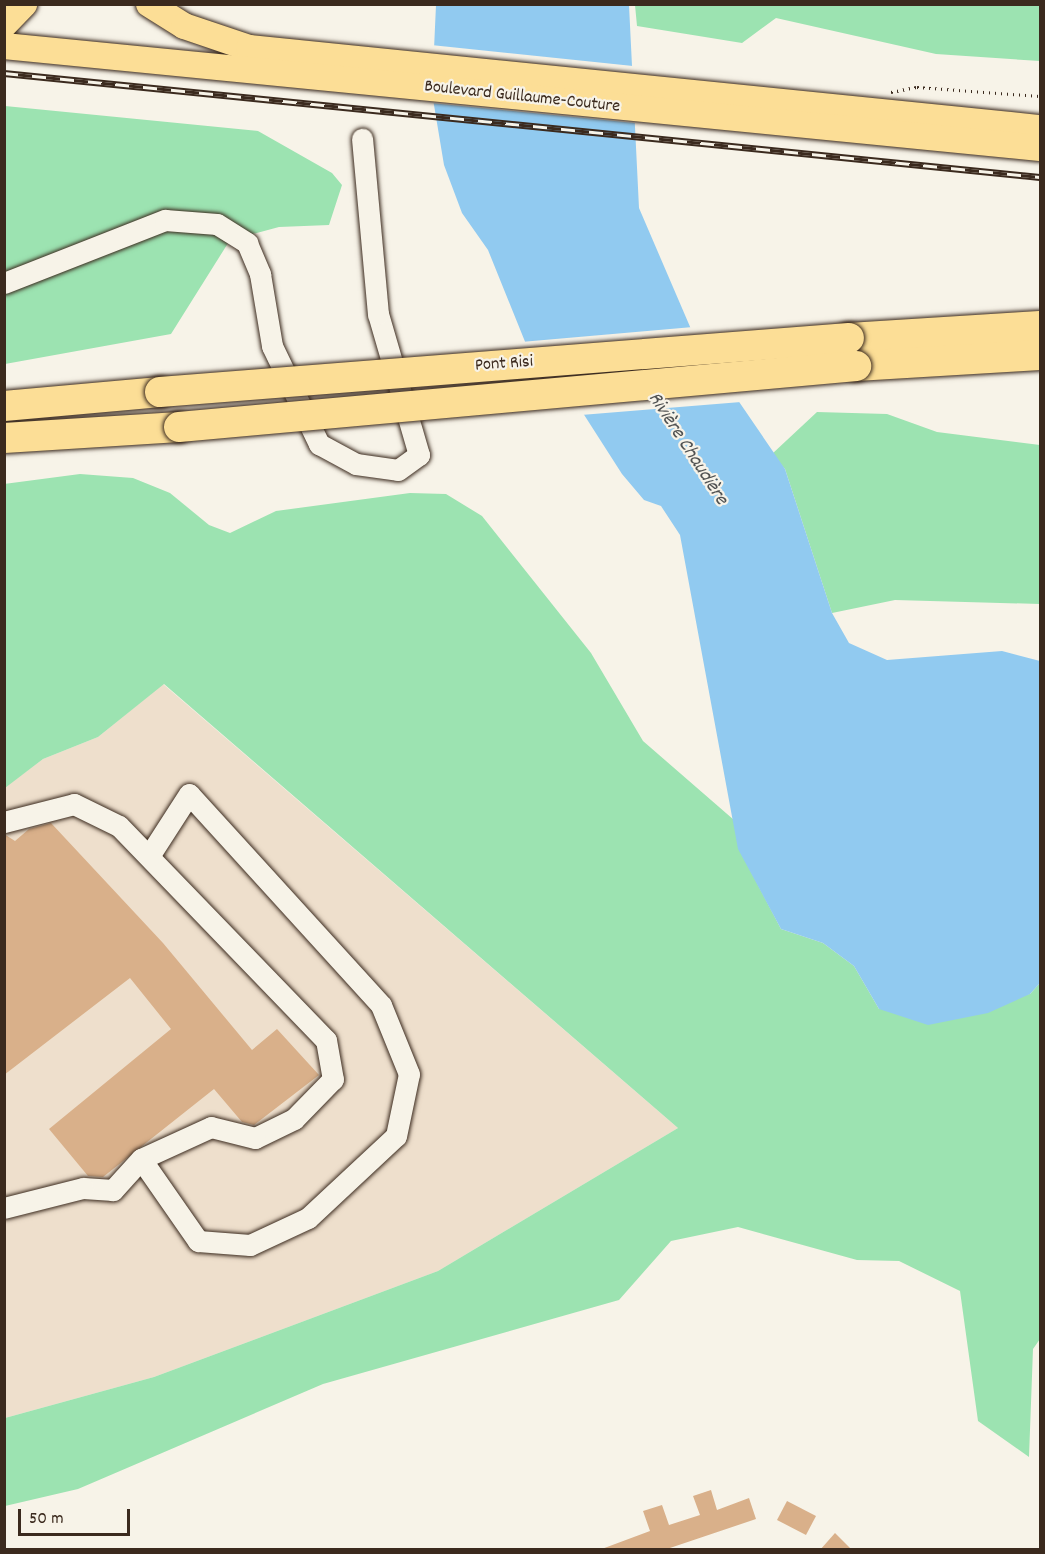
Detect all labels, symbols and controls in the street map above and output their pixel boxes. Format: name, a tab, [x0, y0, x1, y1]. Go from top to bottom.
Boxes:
street label: Boulevard Guillaume-Couture	[423, 77, 621, 119]
street label: Pont Risi	[474, 352, 534, 378]
water label: Rivière Chaudière	[642, 388, 732, 510]
scale bar	[21, 1497, 134, 1535]
text: 50 m	[29, 1507, 64, 1532]

